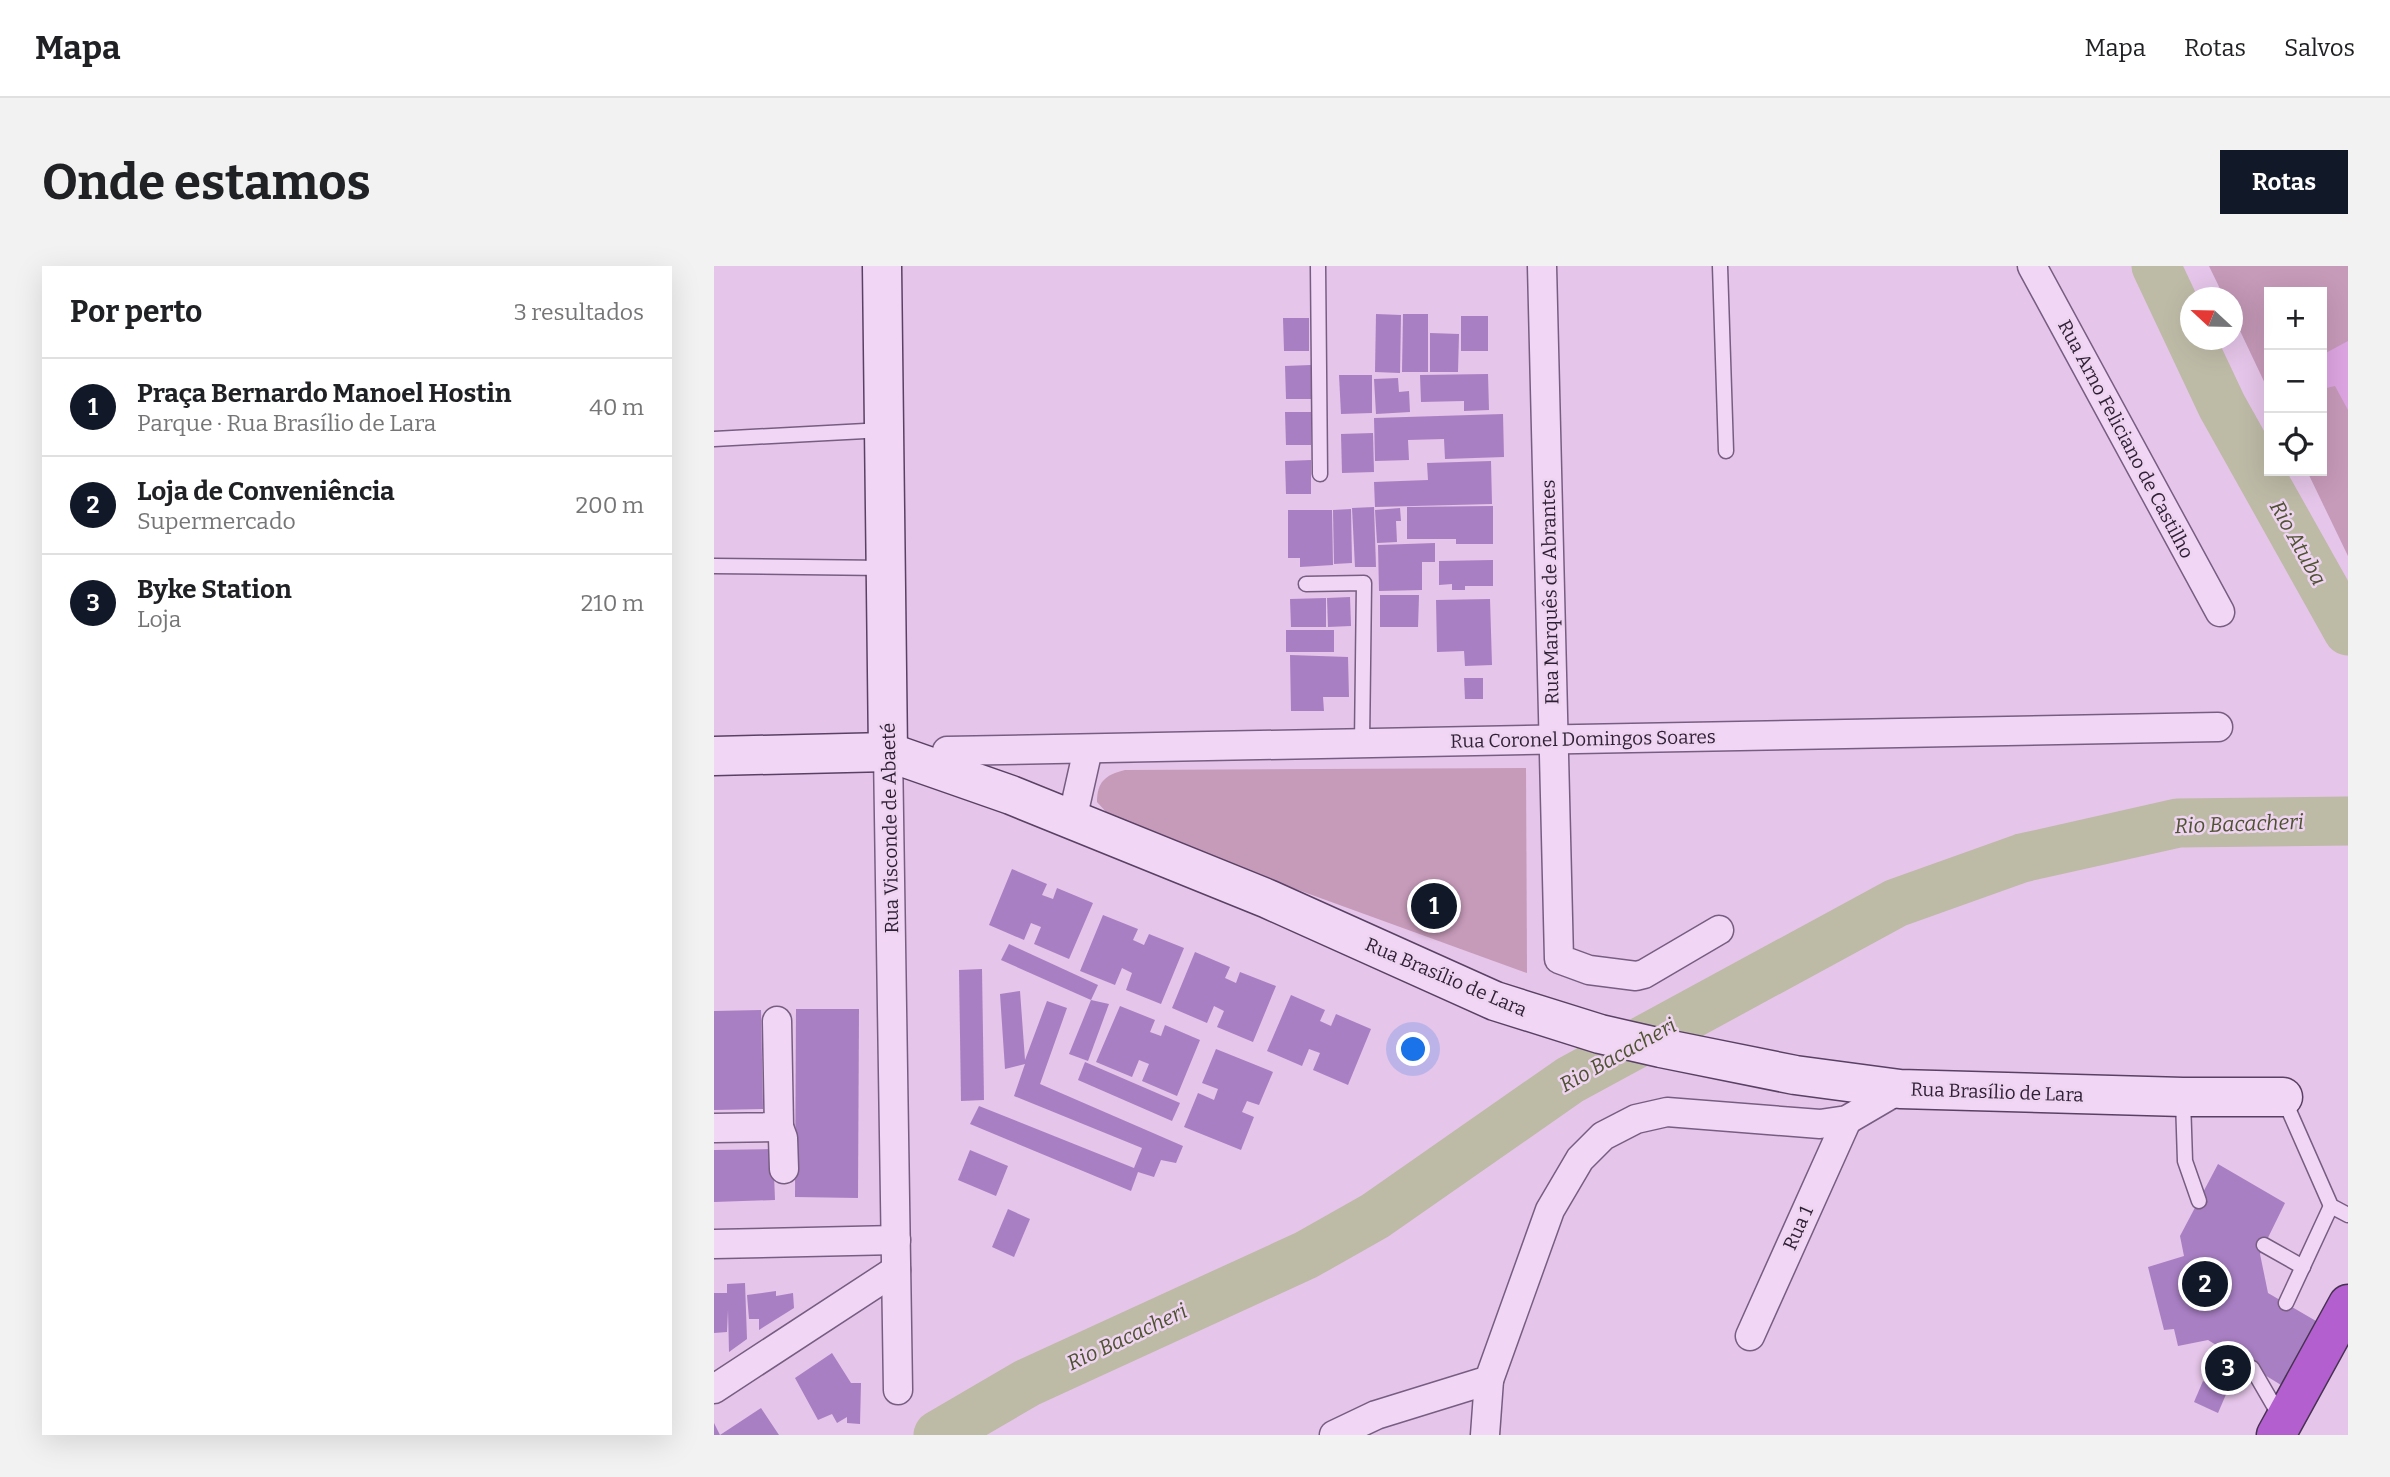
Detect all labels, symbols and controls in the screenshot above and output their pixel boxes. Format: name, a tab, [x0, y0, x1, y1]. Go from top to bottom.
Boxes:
text: Mapa	[35, 28, 120, 68]
text: Mapa	[2084, 34, 2146, 62]
text: Rotas	[2184, 34, 2246, 62]
text: Salvos	[2284, 34, 2355, 62]
button: Rotas	[2220, 150, 2348, 214]
text: Onde estamos	[42, 153, 371, 212]
north arrow	[2180, 287, 2243, 350]
map controls	[2264, 287, 2327, 476]
button: +	[2264, 287, 2327, 350]
text: Por perto	[70, 294, 202, 330]
text: 3 resultados	[514, 298, 644, 326]
street label: Rua Arno Feliciano de Castilho	[2053, 316, 2199, 562]
button: −	[2264, 350, 2327, 413]
text: Praça Bernardo Manoel Hostin	[137, 378, 512, 409]
text: 1	[88, 393, 98, 421]
text: 40 m	[589, 393, 644, 421]
text: Parque · Rua Brasílio de Lara	[137, 409, 436, 437]
button: locate	[2264, 413, 2327, 476]
text: Loja de Conveniência	[137, 476, 395, 507]
street label: Rua Marquês de Abrantes	[1537, 479, 1563, 705]
text: 2	[87, 491, 99, 519]
text: 200 m	[575, 491, 644, 519]
water label: Rio Atuba	[2264, 496, 2332, 590]
text: Supermercado	[137, 507, 296, 535]
text: Byke Station	[137, 574, 292, 605]
text: 3	[86, 589, 100, 617]
text: 210 m	[581, 589, 644, 617]
text: Loja	[137, 605, 181, 633]
street label: Rua Visconde de Abaeté	[877, 723, 903, 933]
street label: Rua Coronel Domingos Soares	[1450, 725, 1716, 753]
water label: Rio Bacacheri	[2174, 809, 2304, 839]
pin: 1	[1411, 880, 1457, 932]
street label: Rua Brasílio de Lara	[1362, 933, 1531, 1022]
water label: Rio Bacacheri	[1555, 1012, 1681, 1098]
your location	[1396, 1032, 1430, 1066]
street label: Rua Brasílio de Lara	[1910, 1077, 2085, 1107]
street label: Rua 1	[1778, 1202, 1818, 1254]
pin: 2	[2182, 1258, 2228, 1310]
water label: Rio Bacacheri	[1063, 1298, 1191, 1376]
pin: 3	[2205, 1342, 2251, 1394]

